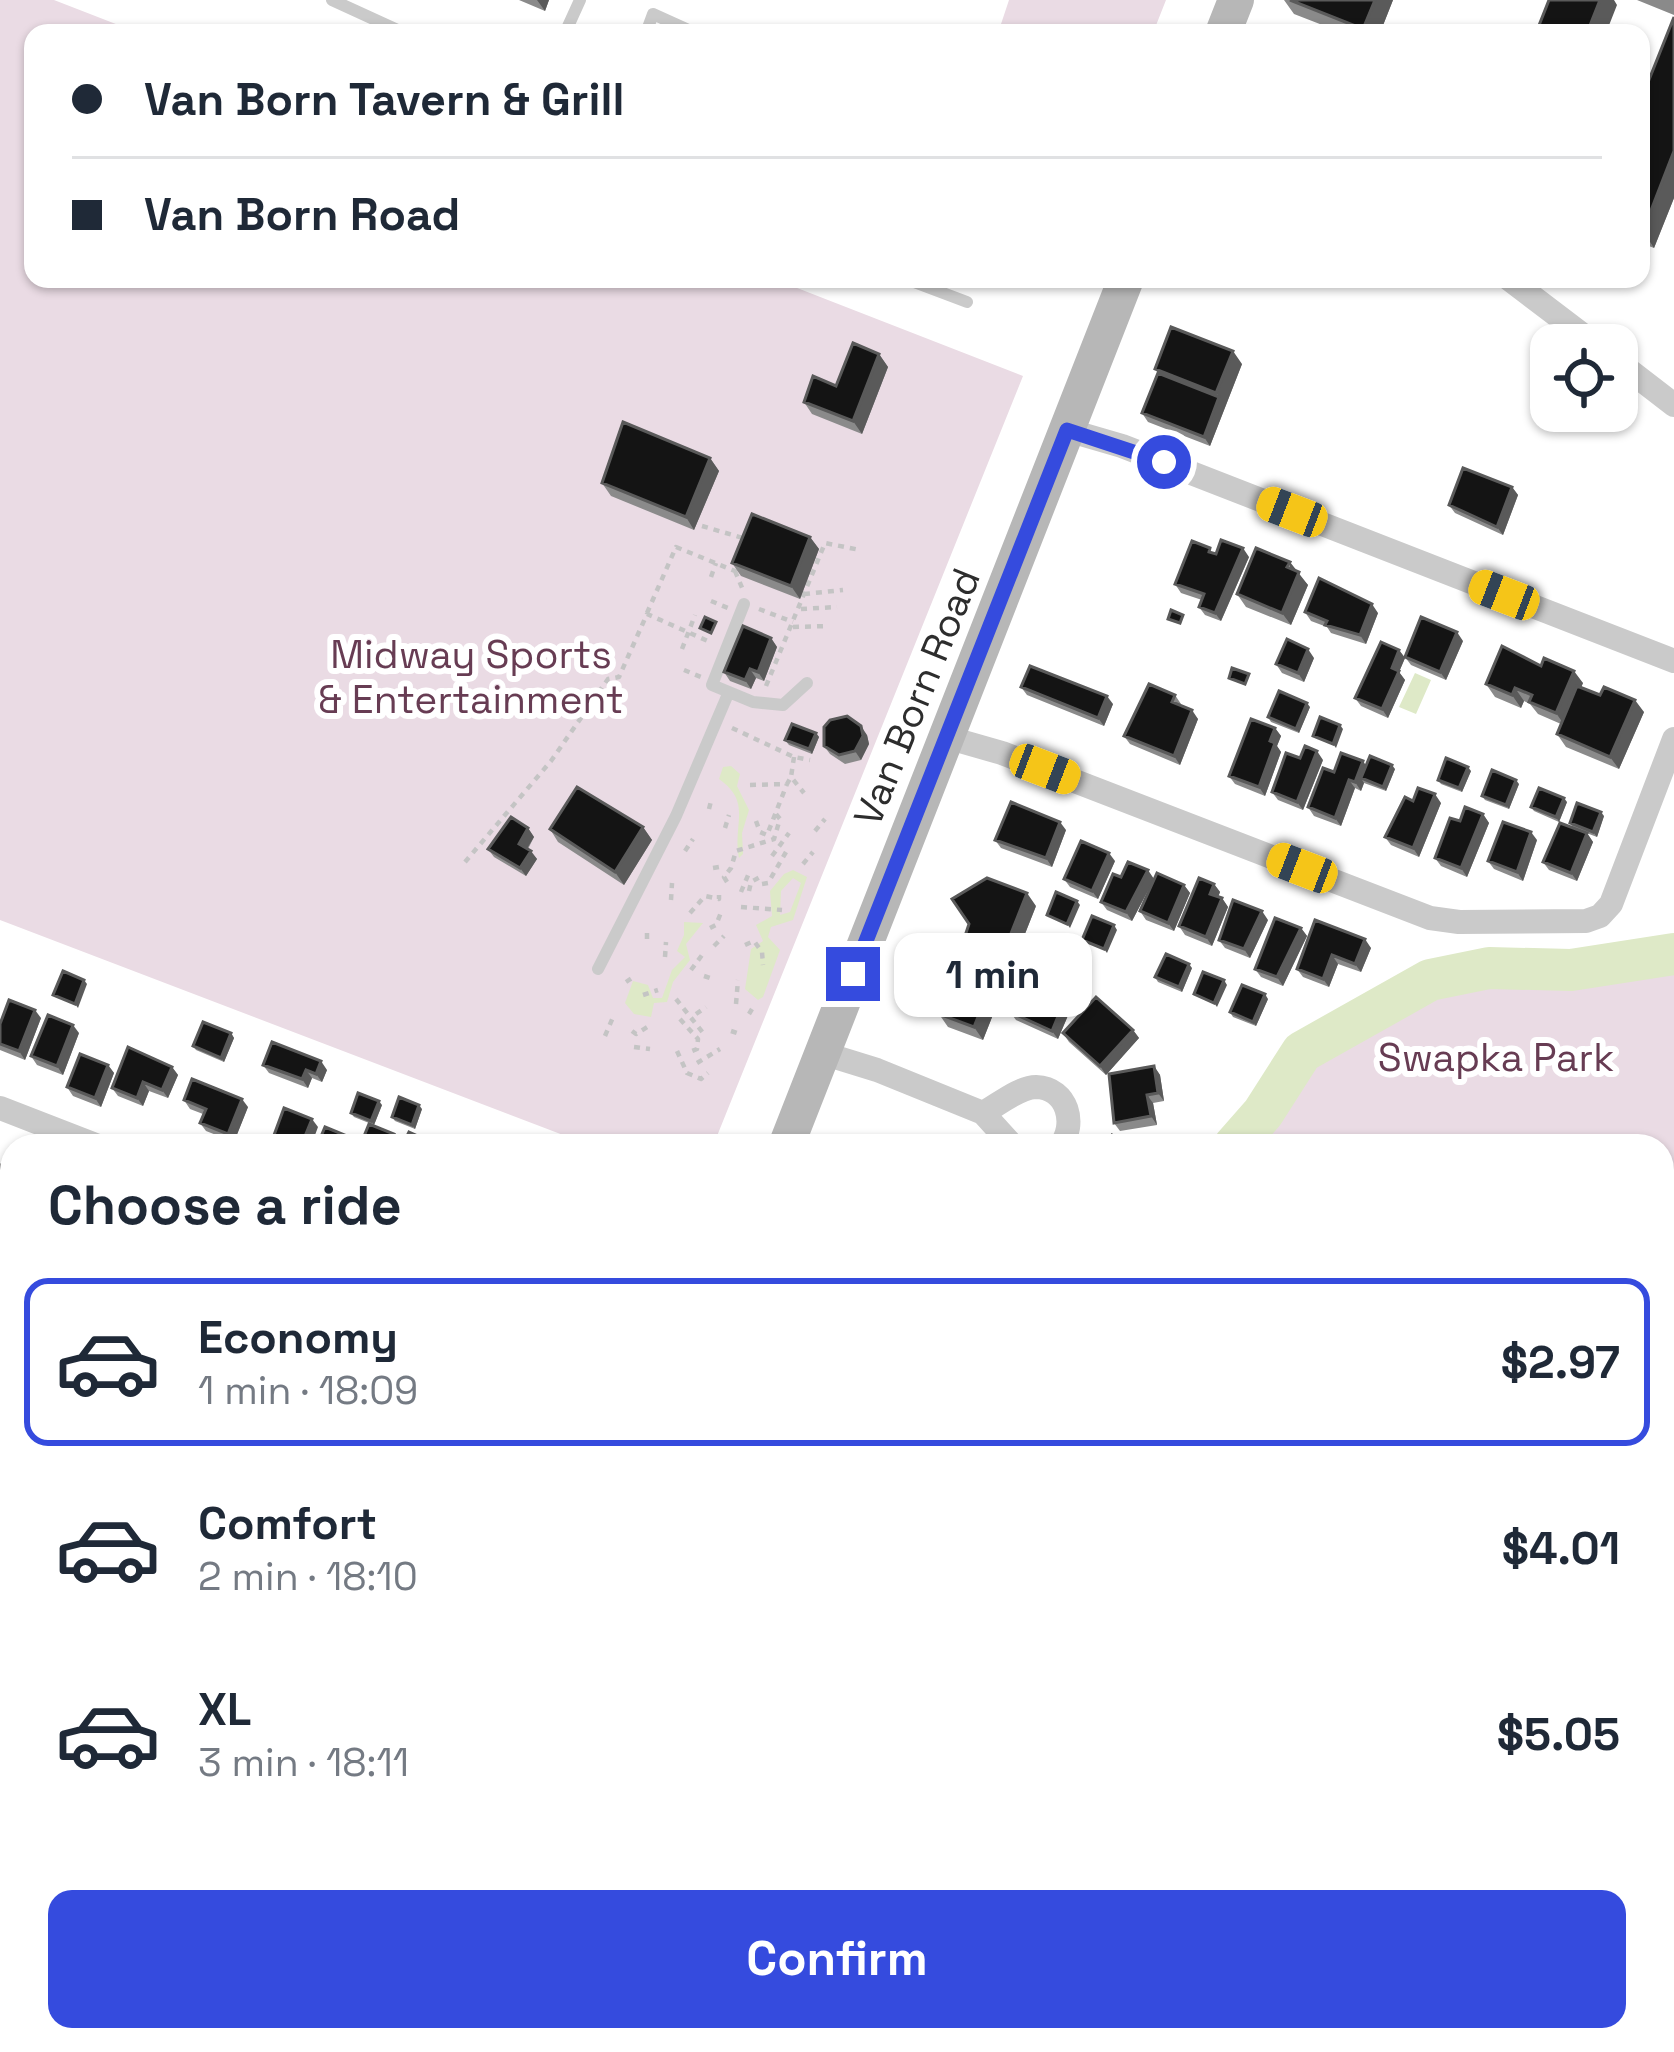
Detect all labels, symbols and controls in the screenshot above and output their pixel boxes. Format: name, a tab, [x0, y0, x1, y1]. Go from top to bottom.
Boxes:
text: Van Born Tavern & Grill	[144, 71, 625, 128]
text: Van Born Road	[144, 186, 460, 243]
map controls	[1530, 324, 1638, 432]
button: locate	[1530, 324, 1638, 432]
route start	[1137, 435, 1191, 489]
car	[1252, 482, 1332, 542]
street label: Van Born Road	[843, 561, 991, 833]
car	[1464, 565, 1544, 625]
park label: Midway Sports & Entertainment	[318, 630, 624, 724]
car	[1005, 739, 1085, 799]
car	[1262, 838, 1342, 898]
callout: 1 min	[895, 932, 1093, 1016]
route end	[826, 947, 880, 1001]
text: 1 min	[945, 950, 1041, 999]
park label: Swapka Park	[1378, 1033, 1614, 1082]
text: Choose a ride	[48, 1171, 402, 1240]
icon: car	[54, 1308, 162, 1416]
text: Economy	[198, 1309, 398, 1366]
text: $2.97	[1501, 1334, 1620, 1391]
text: 1 min · 18:09	[198, 1366, 418, 1415]
icon: car	[54, 1494, 162, 1602]
text: Comfort	[198, 1495, 377, 1552]
text: $4.01	[1502, 1520, 1620, 1577]
text: 2 min · 18:10	[198, 1552, 418, 1601]
icon: car	[54, 1680, 162, 1788]
text: XL	[198, 1681, 251, 1738]
text: $5.05	[1497, 1706, 1620, 1763]
text: 3 min · 18:11	[198, 1738, 409, 1787]
button: Confirm	[48, 1890, 1626, 2028]

